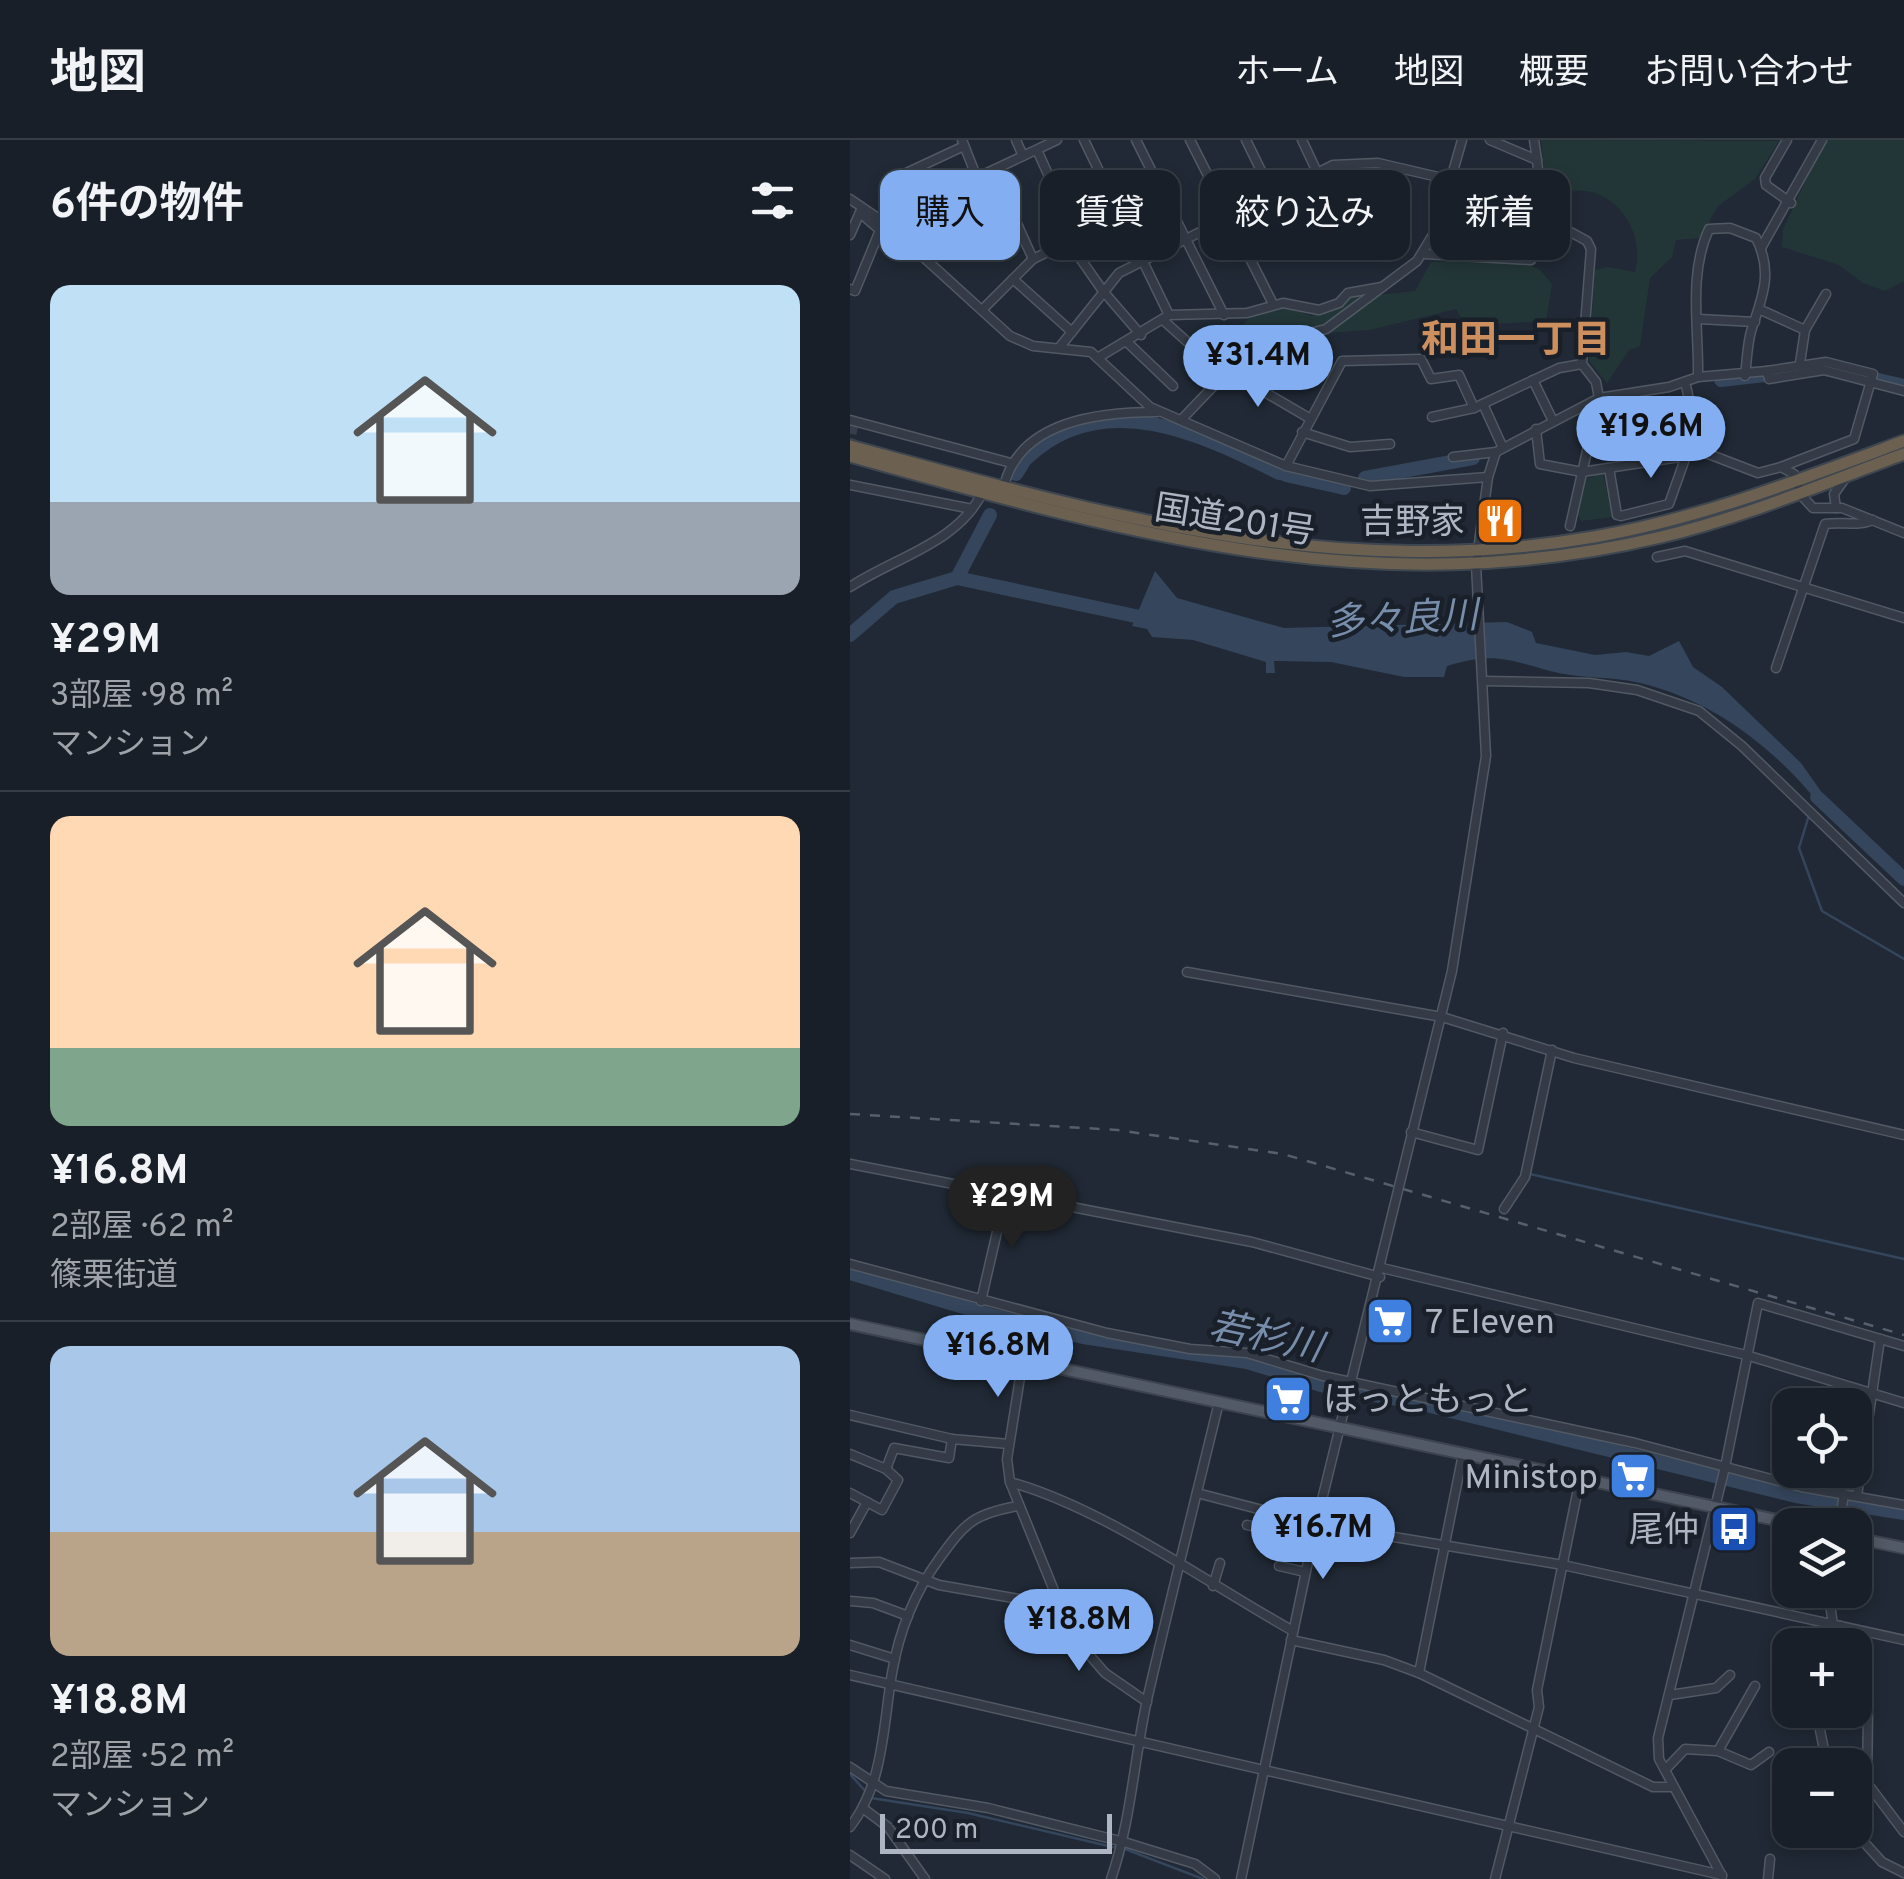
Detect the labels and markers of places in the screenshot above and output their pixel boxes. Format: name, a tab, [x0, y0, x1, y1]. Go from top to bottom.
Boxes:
pin: ¥31.4M	[1177, 325, 1339, 410]
pin: ¥19.6M	[1570, 396, 1732, 481]
restaurant icon: 吉野家	[1474, 495, 1526, 547]
place label: 吉野家	[1360, 502, 1465, 546]
pin: ¥29M	[953, 1166, 1071, 1251]
supermarket icon: 7 Eleven	[1364, 1295, 1416, 1347]
place label: 7 Eleven	[1425, 1302, 1555, 1346]
pin: ¥16.8M	[917, 1315, 1079, 1400]
supermarket icon: ほっともっと	[1262, 1373, 1314, 1425]
place label: ほっともっと	[1323, 1380, 1533, 1424]
supermarket icon: Ministop	[1607, 1450, 1659, 1502]
place label: Ministop	[1464, 1457, 1598, 1501]
pin: ¥16.7M	[1242, 1497, 1404, 1582]
bus stop icon: 尾仲	[1708, 1503, 1760, 1555]
place label: 尾仲	[1629, 1510, 1699, 1554]
pin: ¥18.8M	[998, 1589, 1160, 1674]

